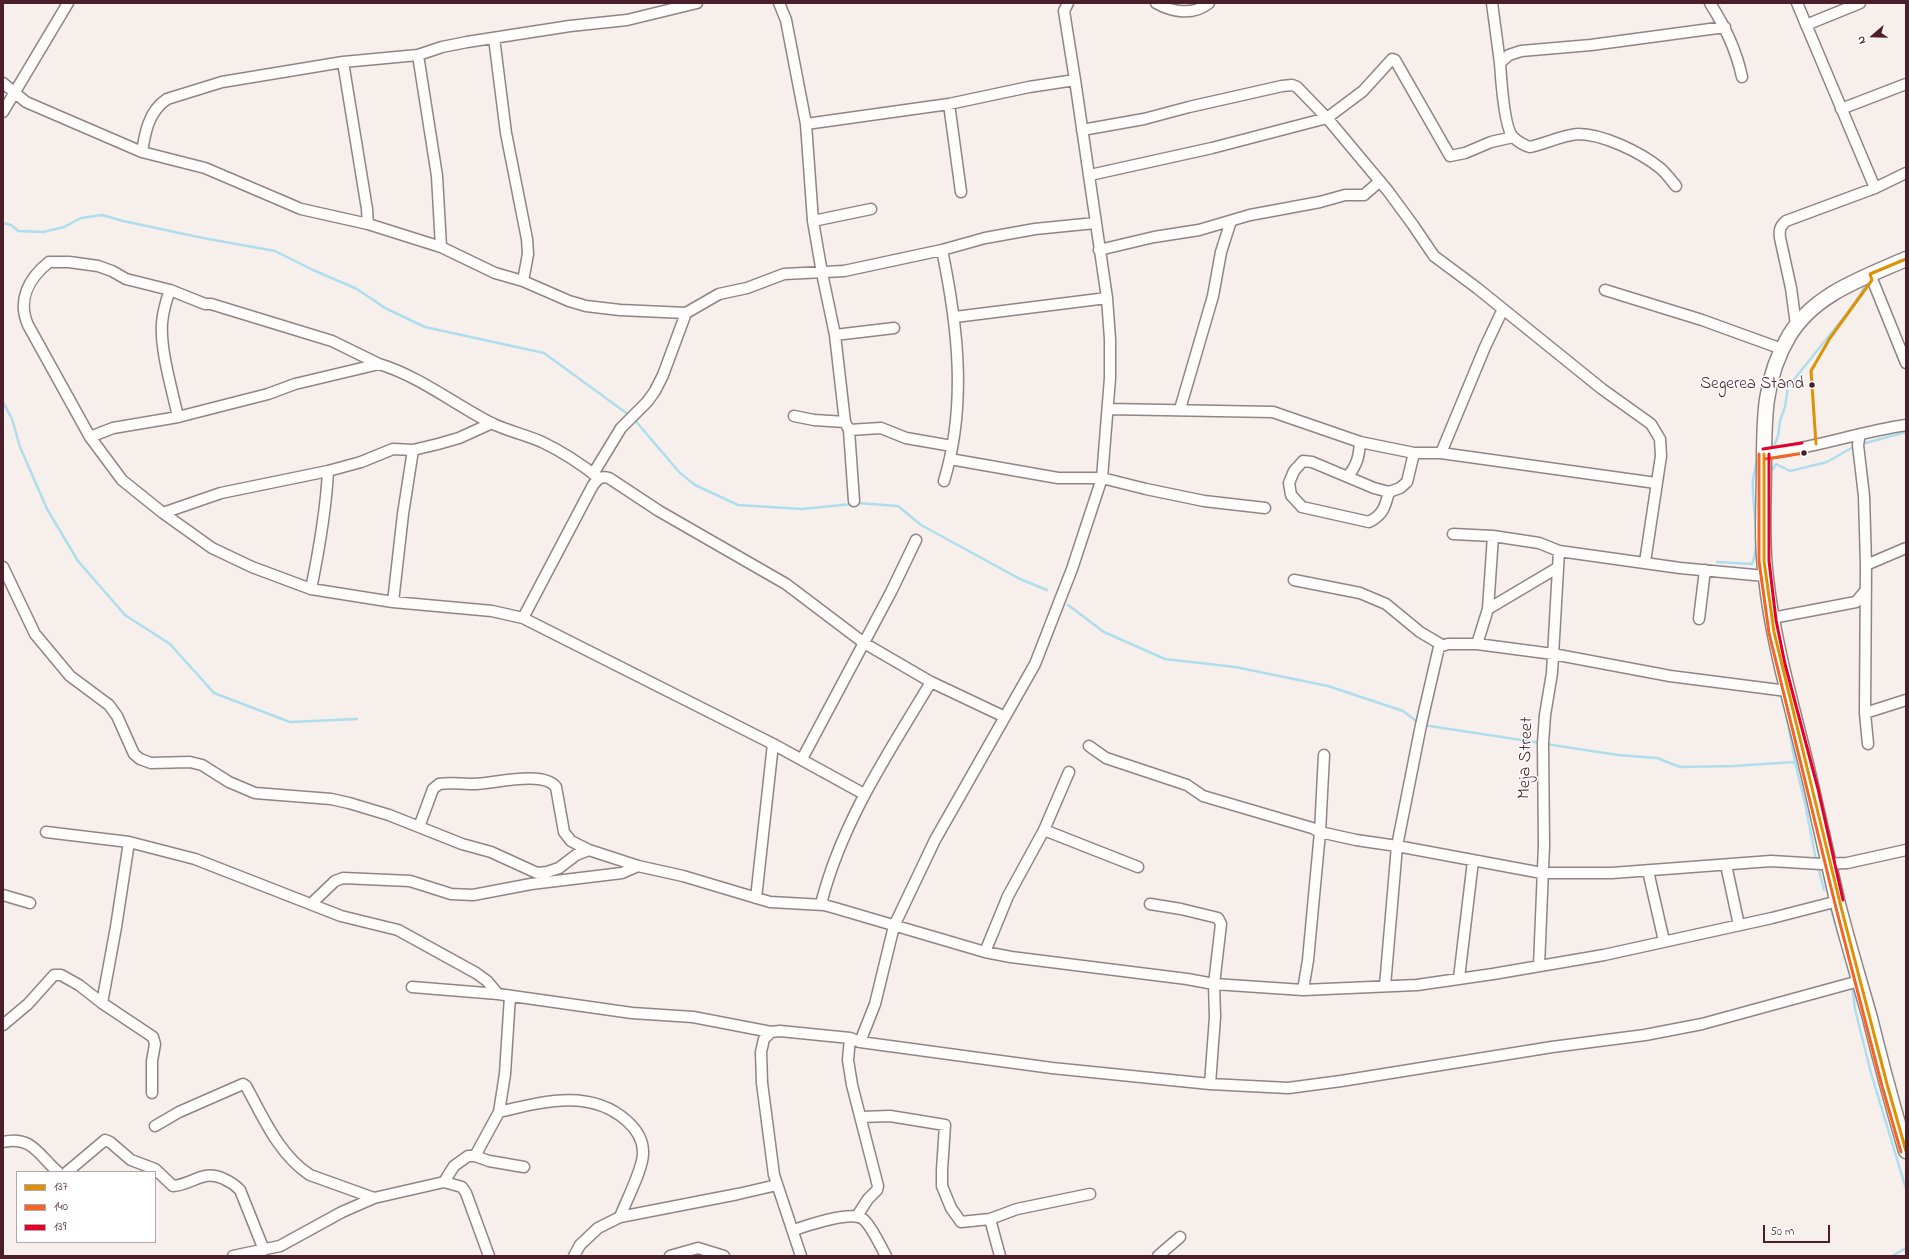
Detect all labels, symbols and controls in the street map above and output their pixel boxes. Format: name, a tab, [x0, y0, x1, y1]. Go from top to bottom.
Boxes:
north arrow	[1853, 16, 1893, 56]
text: N	[1853, 34, 1871, 46]
place label: Segerea Stand	[1700, 375, 1804, 395]
marker: Segerea Stand	[1807, 380, 1817, 390]
unlabelled marker	[1799, 448, 1809, 458]
street label: Meja Street	[1515, 717, 1539, 799]
legend	[16, 1171, 156, 1243]
text: 137	[54, 1178, 68, 1196]
text: 140	[54, 1198, 68, 1216]
scale bar	[1765, 1217, 1832, 1243]
text: 139	[54, 1218, 66, 1236]
text: 50 m	[1770, 1223, 1794, 1241]

